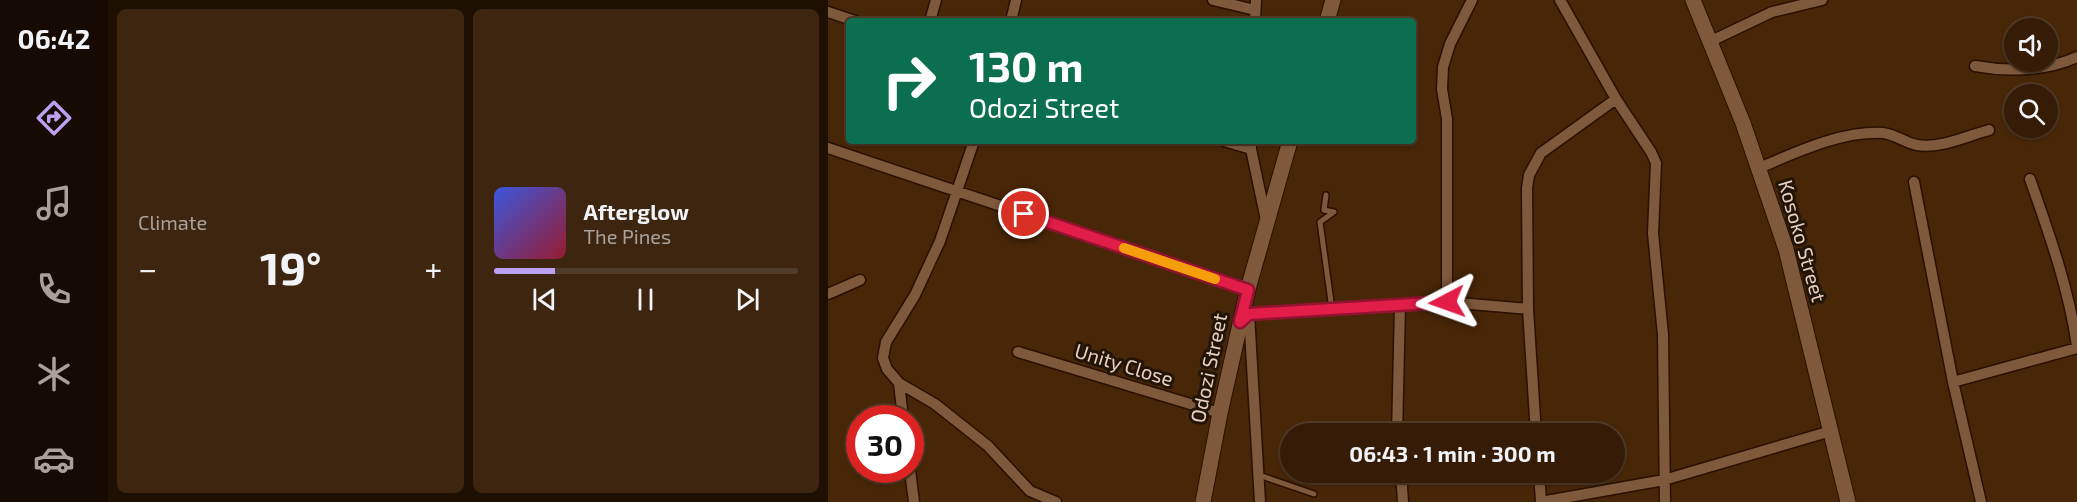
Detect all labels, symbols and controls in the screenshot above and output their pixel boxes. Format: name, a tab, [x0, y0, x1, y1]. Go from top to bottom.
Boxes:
map controls	[2004, 18, 2058, 138]
button: sound	[2004, 18, 2058, 72]
text: 06:42	[18, 22, 90, 54]
text: 130 m	[969, 40, 1084, 90]
icon: right	[870, 42, 948, 120]
button: search	[2004, 84, 2058, 138]
text: Odozi Street	[969, 91, 1119, 123]
icon: directions	[33, 97, 75, 139]
street label: Kosoko Street	[1774, 177, 1832, 305]
icon: music	[33, 182, 75, 224]
pin	[998, 188, 1049, 239]
icon: arrive	[1007, 197, 1040, 230]
text: Afterglow	[584, 198, 689, 224]
text: Climate	[138, 210, 207, 234]
text: The Pines	[584, 224, 671, 248]
text: 19°	[260, 240, 322, 294]
text: −	[138, 248, 157, 288]
text: +	[424, 248, 442, 288]
icon: phone	[33, 268, 75, 310]
position arrow	[1415, 270, 1479, 334]
icon: previous	[528, 283, 561, 316]
icon: pause	[629, 283, 662, 316]
icon: next	[731, 283, 764, 316]
street label: Odozi Street	[1185, 310, 1231, 425]
street label: Unity Close	[1072, 338, 1176, 390]
icon: climate	[33, 353, 75, 395]
speed limit sign: 30	[846, 405, 924, 483]
icon: car	[33, 438, 75, 480]
text: 06:43 · 1 min · 300 m	[1349, 440, 1556, 466]

